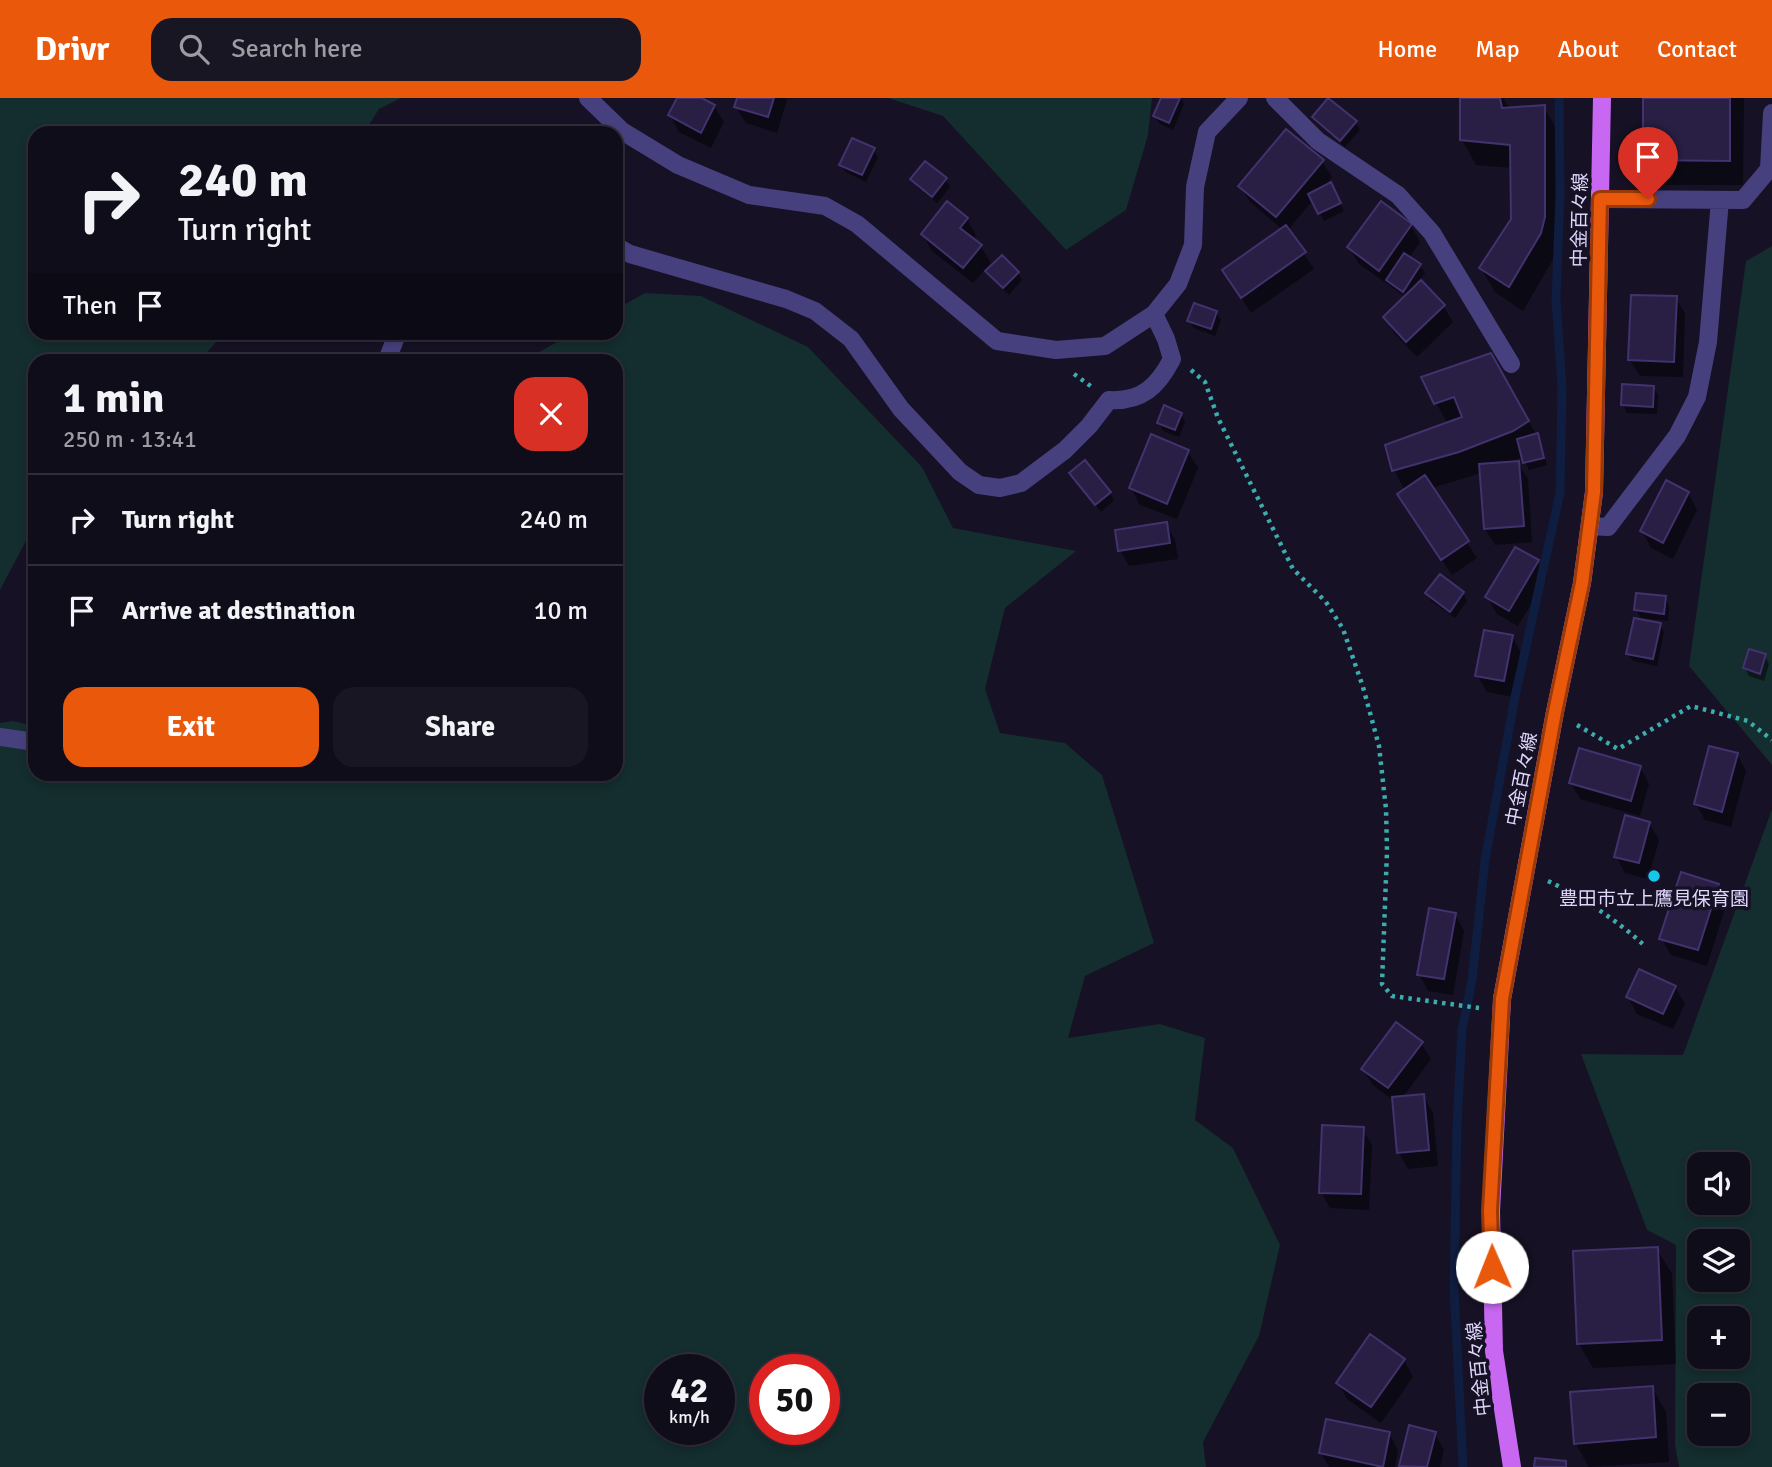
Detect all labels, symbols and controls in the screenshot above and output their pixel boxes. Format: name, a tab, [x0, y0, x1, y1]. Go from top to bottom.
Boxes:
search box	[151, 18, 641, 81]
text: Drivr	[35, 29, 109, 70]
icon: search	[175, 30, 213, 68]
text: Search here	[231, 33, 362, 65]
text: Home	[1377, 34, 1437, 64]
text: Map	[1475, 34, 1520, 64]
text: About	[1558, 34, 1619, 64]
text: Contact	[1657, 34, 1737, 64]
pin	[1618, 127, 1678, 199]
icon: arrive	[1629, 138, 1667, 176]
text: 240 m	[178, 150, 308, 210]
icon: right	[63, 154, 154, 245]
street label: 中金百々線	[1567, 172, 1593, 268]
text: Turn right	[178, 210, 311, 249]
icon: arrive	[131, 287, 169, 325]
text: Then	[63, 290, 117, 322]
text: 1 min	[63, 373, 164, 424]
button: close	[514, 377, 588, 451]
text: 250 m · 13:41	[63, 425, 197, 454]
icon: right	[63, 501, 101, 539]
text: Turn right	[122, 504, 234, 536]
text: 240 m	[519, 504, 588, 536]
icon: arrive	[63, 592, 101, 630]
text: Arrive at destination	[122, 595, 355, 627]
text: 10 m	[533, 595, 588, 627]
button: Exit	[63, 687, 319, 767]
button: Share	[333, 687, 588, 767]
street label: 中金百々線	[1501, 730, 1543, 828]
marker: 豊田市立上鷹見保育園	[1646, 868, 1662, 884]
place label: 豊田市立上鷹見保育園	[1559, 887, 1749, 911]
map controls	[1687, 1152, 1750, 1446]
button: sound	[1687, 1152, 1750, 1215]
button: layers	[1687, 1229, 1750, 1292]
position arrow	[1455, 1230, 1529, 1304]
button: +	[1687, 1306, 1750, 1369]
street label: 中金百々線	[1462, 1320, 1496, 1417]
speed limit sign: 50	[749, 1354, 840, 1445]
text: 42	[671, 1369, 708, 1412]
button: −	[1687, 1383, 1750, 1446]
text: km/h	[669, 1406, 710, 1428]

